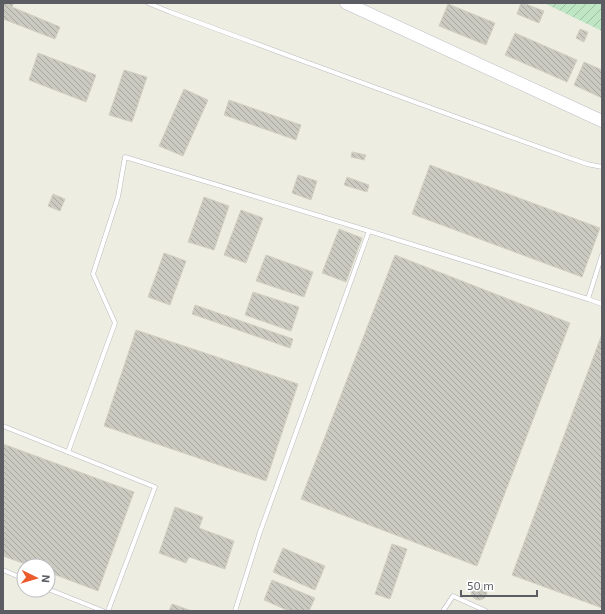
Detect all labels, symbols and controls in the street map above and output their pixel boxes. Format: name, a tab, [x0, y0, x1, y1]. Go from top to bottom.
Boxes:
north arrow	[16, 558, 56, 598]
scale bar	[461, 572, 537, 598]
text: N	[40, 574, 53, 583]
text: 50 m	[467, 578, 494, 592]

